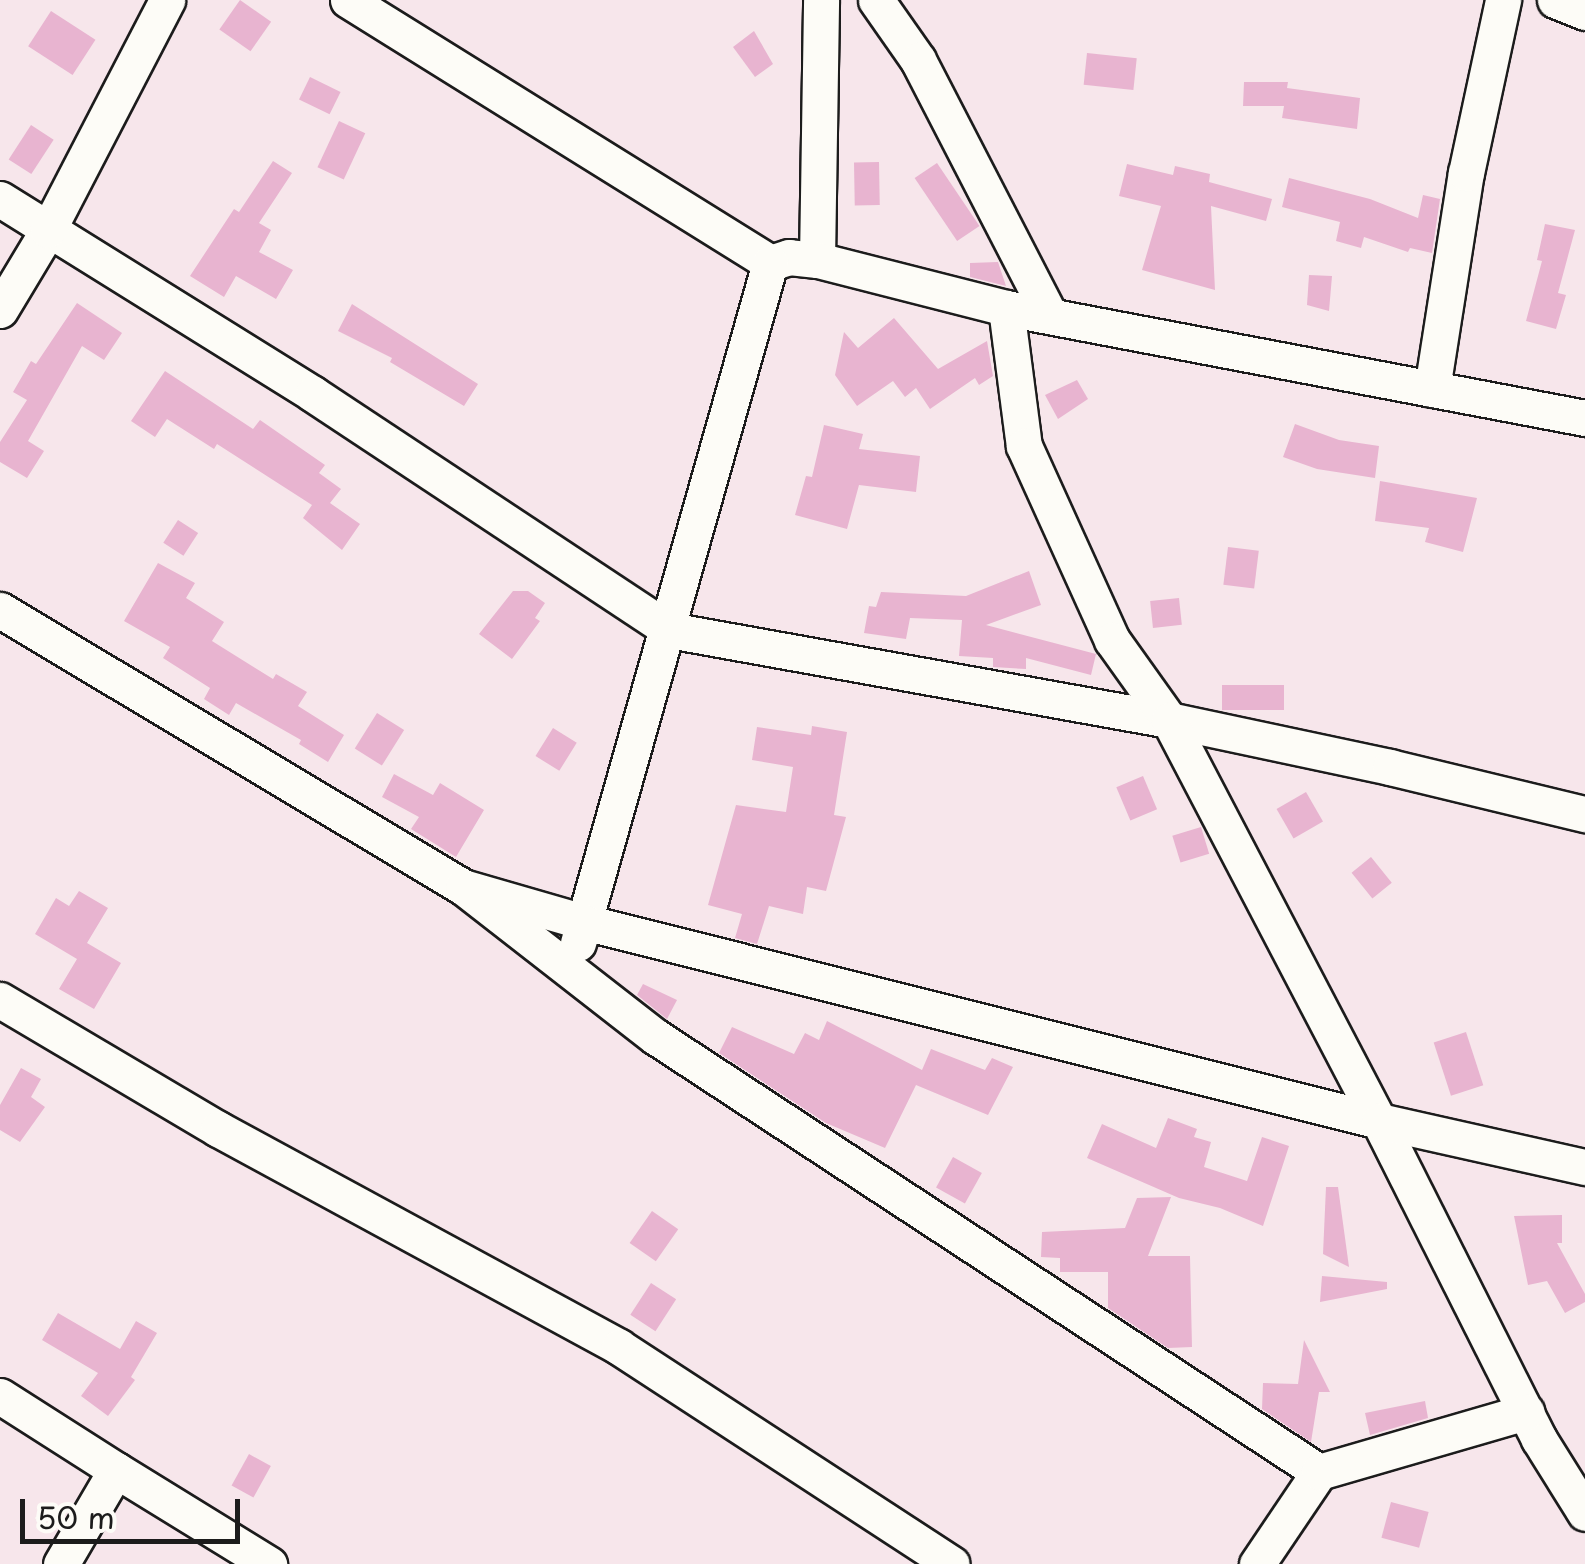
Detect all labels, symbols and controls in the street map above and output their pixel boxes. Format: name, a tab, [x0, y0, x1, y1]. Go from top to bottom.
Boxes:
scale bar	[25, 1479, 245, 1541]
text: 50 m	[37, 1494, 115, 1539]

